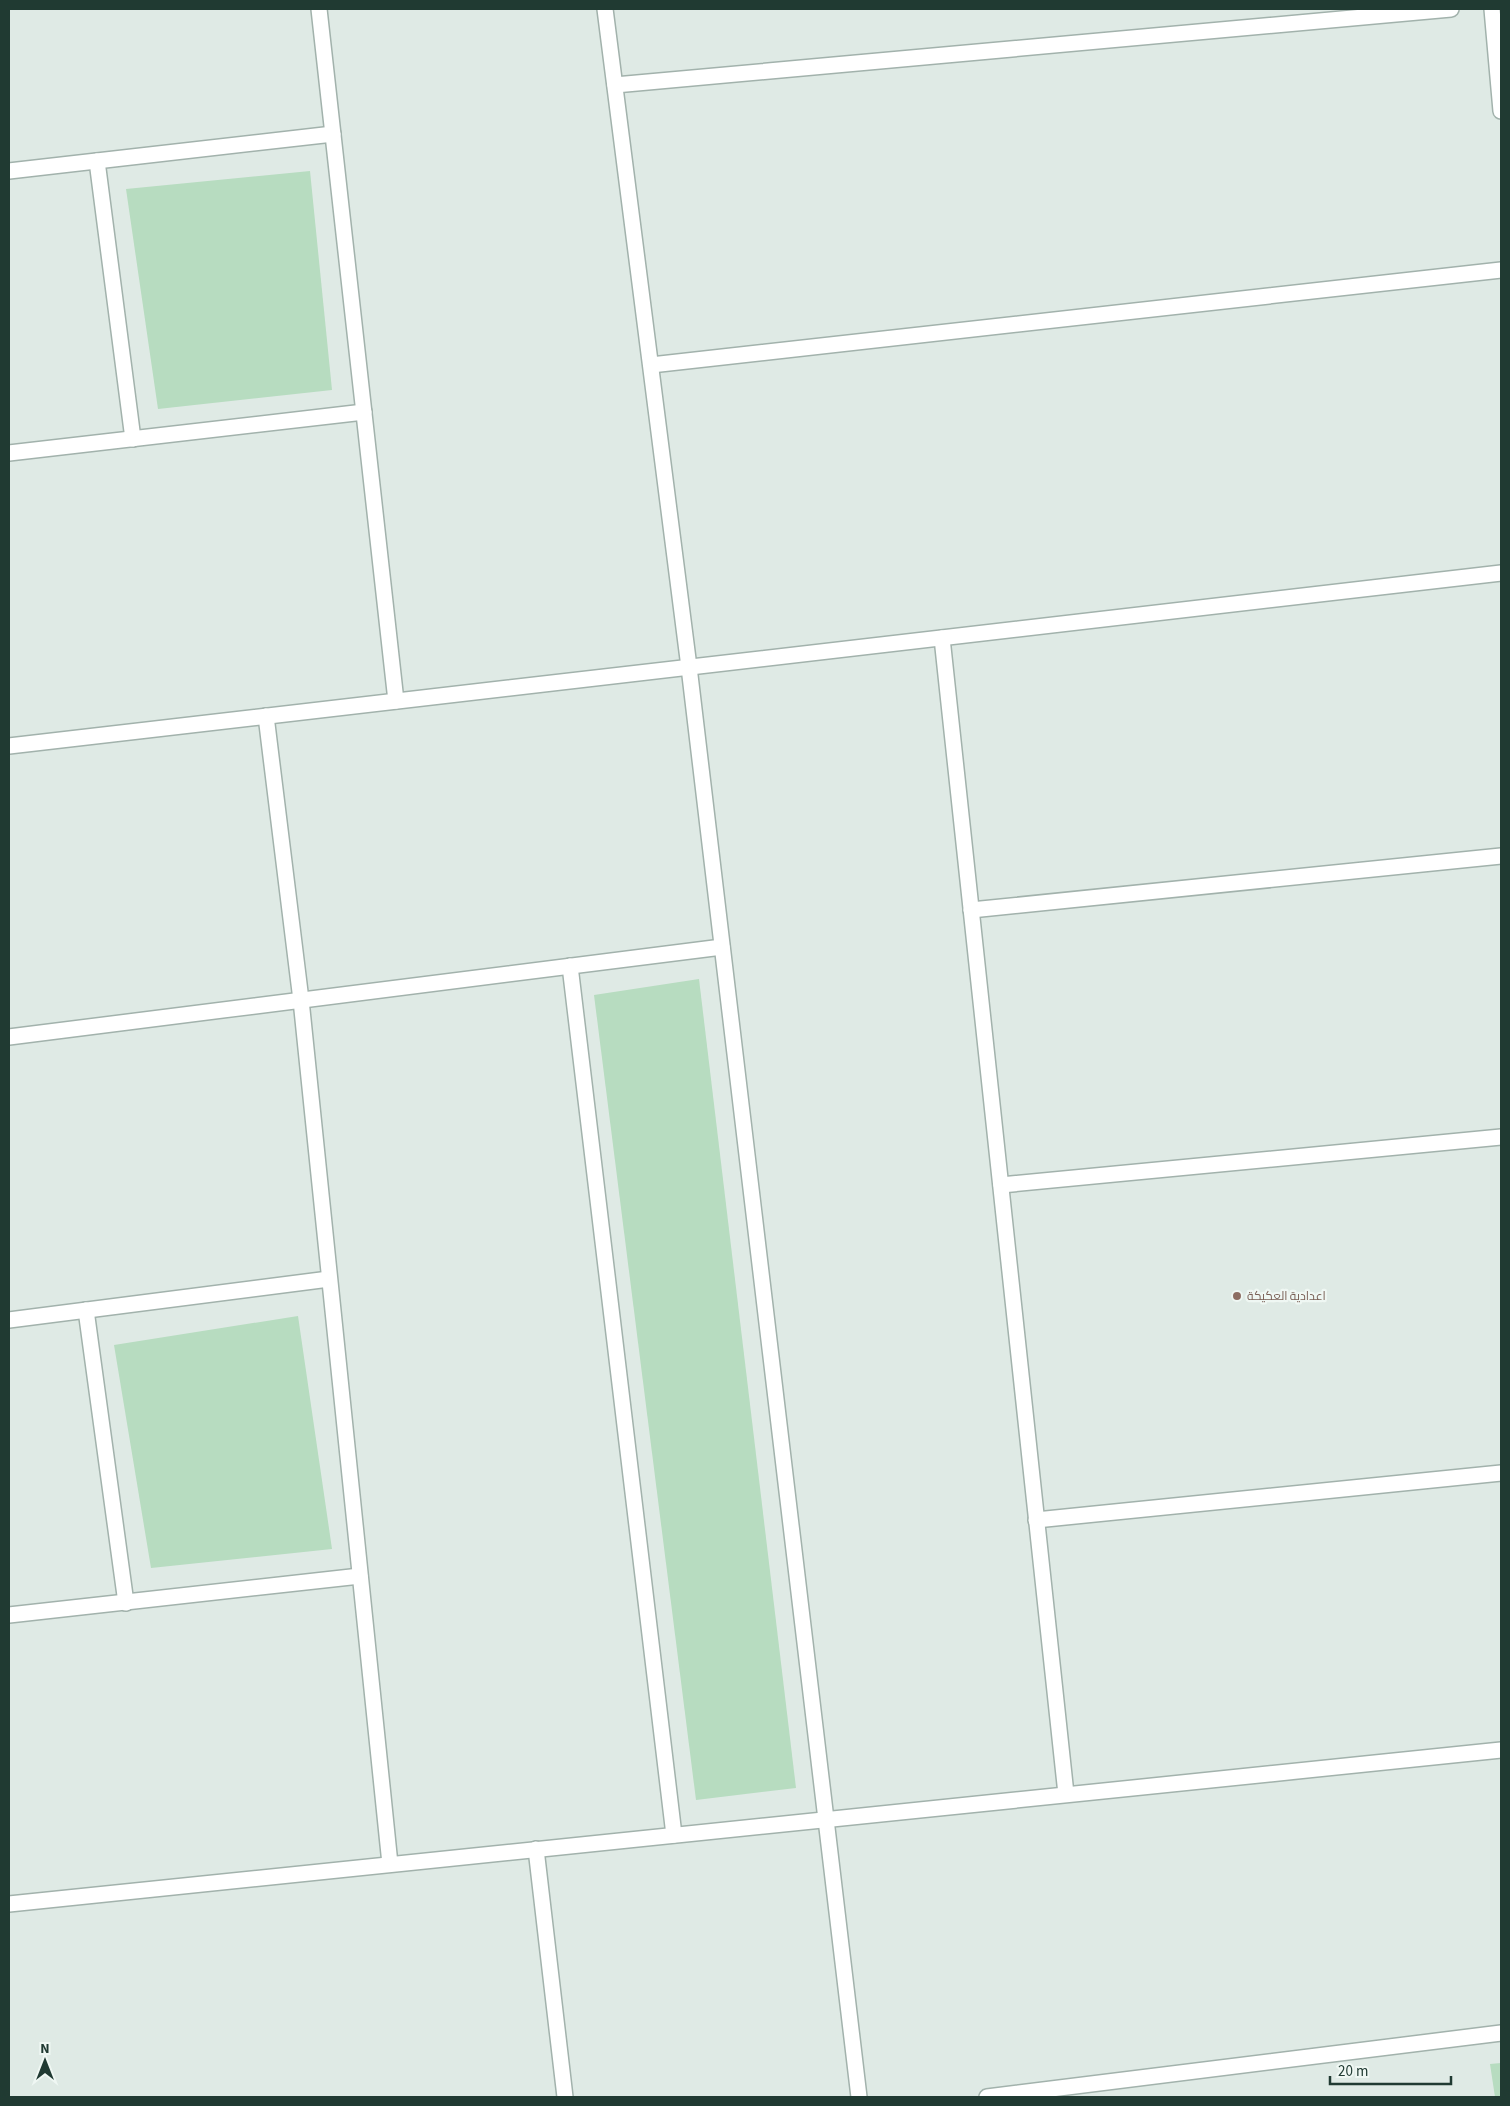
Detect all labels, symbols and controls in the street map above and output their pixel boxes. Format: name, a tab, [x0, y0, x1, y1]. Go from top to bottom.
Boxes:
place label: اعدادية العكيكة	[1247, 1288, 1326, 1305]
marker: اعدادية العكيكة	[1231, 1290, 1243, 1302]
north arrow	[20, 2036, 70, 2086]
text: N	[40, 2039, 50, 2059]
scale bar	[1330, 2054, 1451, 2086]
text: 20 m	[1338, 2061, 1368, 2082]

